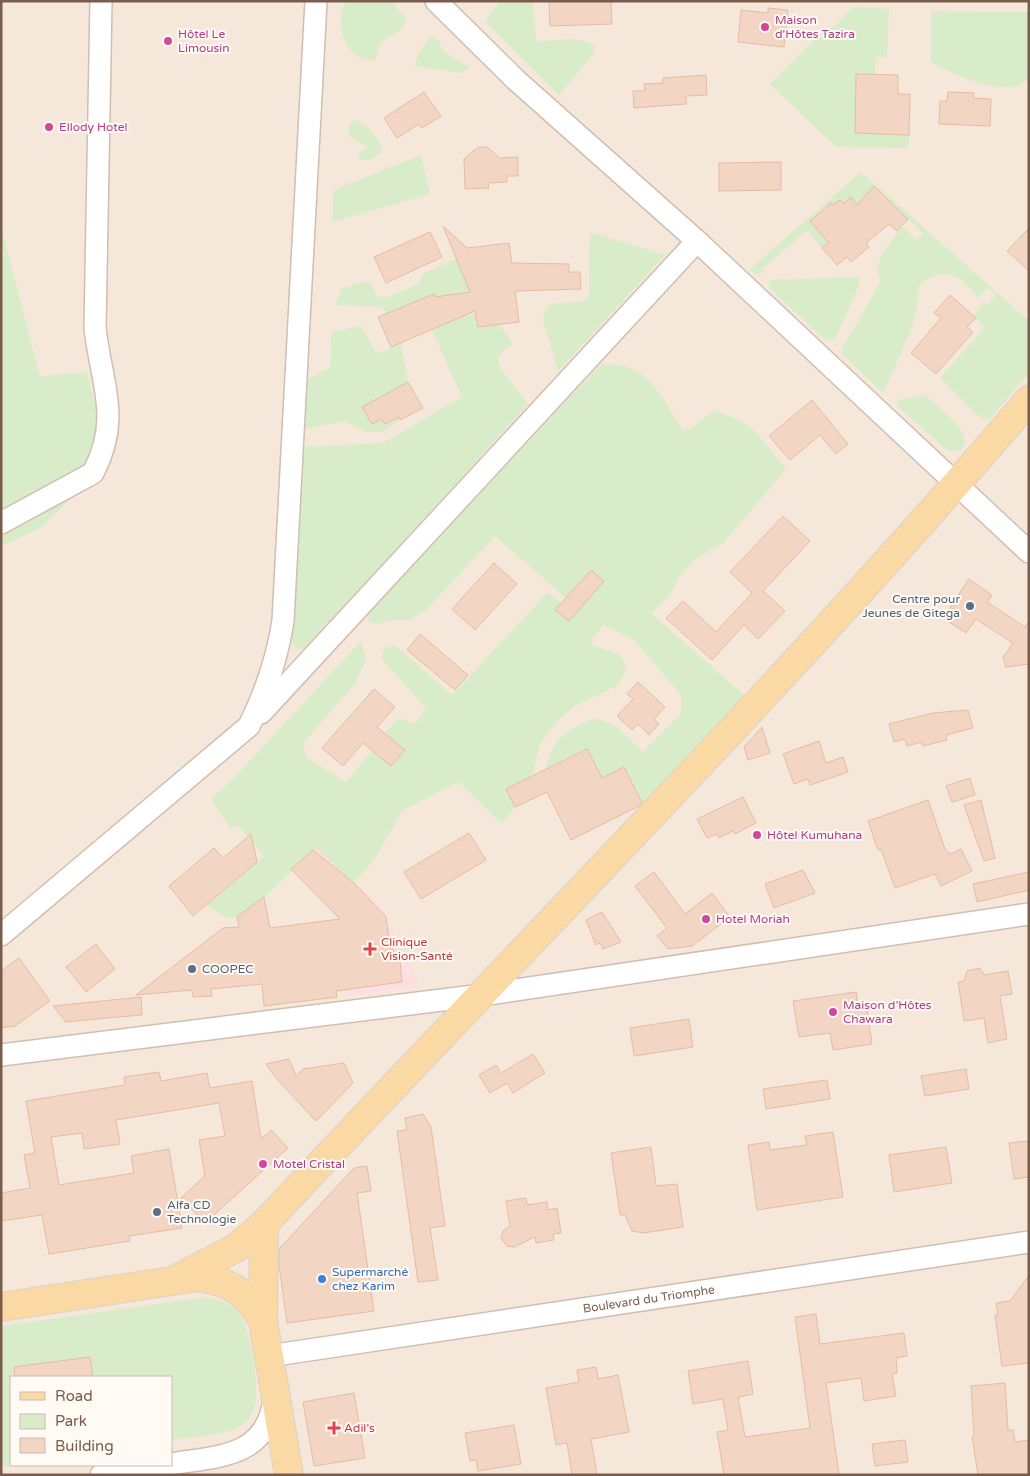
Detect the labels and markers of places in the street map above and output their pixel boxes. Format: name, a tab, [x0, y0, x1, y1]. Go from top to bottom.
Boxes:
place label: Maison d'Hôtes Tazira	[775, 13, 855, 41]
marker: Maison d'Hôtes Tazira	[759, 21, 771, 33]
place label: Hôtel Le Limousin	[178, 27, 230, 55]
marker: Hôtel Le Limousin	[162, 35, 174, 47]
place label: Ellody Hotel	[59, 120, 128, 134]
marker: Ellody Hotel	[43, 121, 55, 133]
place label: Centre pour Jeunes de Gitega	[862, 592, 960, 620]
marker: Centre pour Jeunes de Gitega	[964, 600, 976, 612]
place label: Hôtel Kumuhana	[767, 828, 862, 842]
marker: Hôtel Kumuhana	[751, 829, 763, 841]
place label: Hotel Moriah	[716, 912, 790, 926]
marker: Hotel Moriah	[700, 913, 712, 925]
place label: Clinique Vision-Santé	[381, 935, 453, 963]
marker: Clinique Vision-Santé	[363, 942, 377, 956]
place label: COOPEC	[202, 962, 254, 976]
marker: COOPEC	[186, 963, 198, 975]
place label: Maison d’Hôtes Chawara	[843, 998, 932, 1026]
marker: Maison d’Hôtes Chawara	[827, 1006, 839, 1018]
place label: Motel Cristal	[273, 1157, 345, 1171]
marker: Motel Cristal	[257, 1158, 269, 1170]
place label: Alfa CD Technologie	[167, 1198, 236, 1226]
marker: Alfa CD Technologie	[151, 1206, 163, 1218]
place label: Supermarché chez Karim	[332, 1265, 408, 1293]
marker: Supermarché chez Karim	[316, 1273, 328, 1285]
place label: Adil’s	[344, 1421, 375, 1435]
marker: Adil’s	[328, 1422, 340, 1434]

